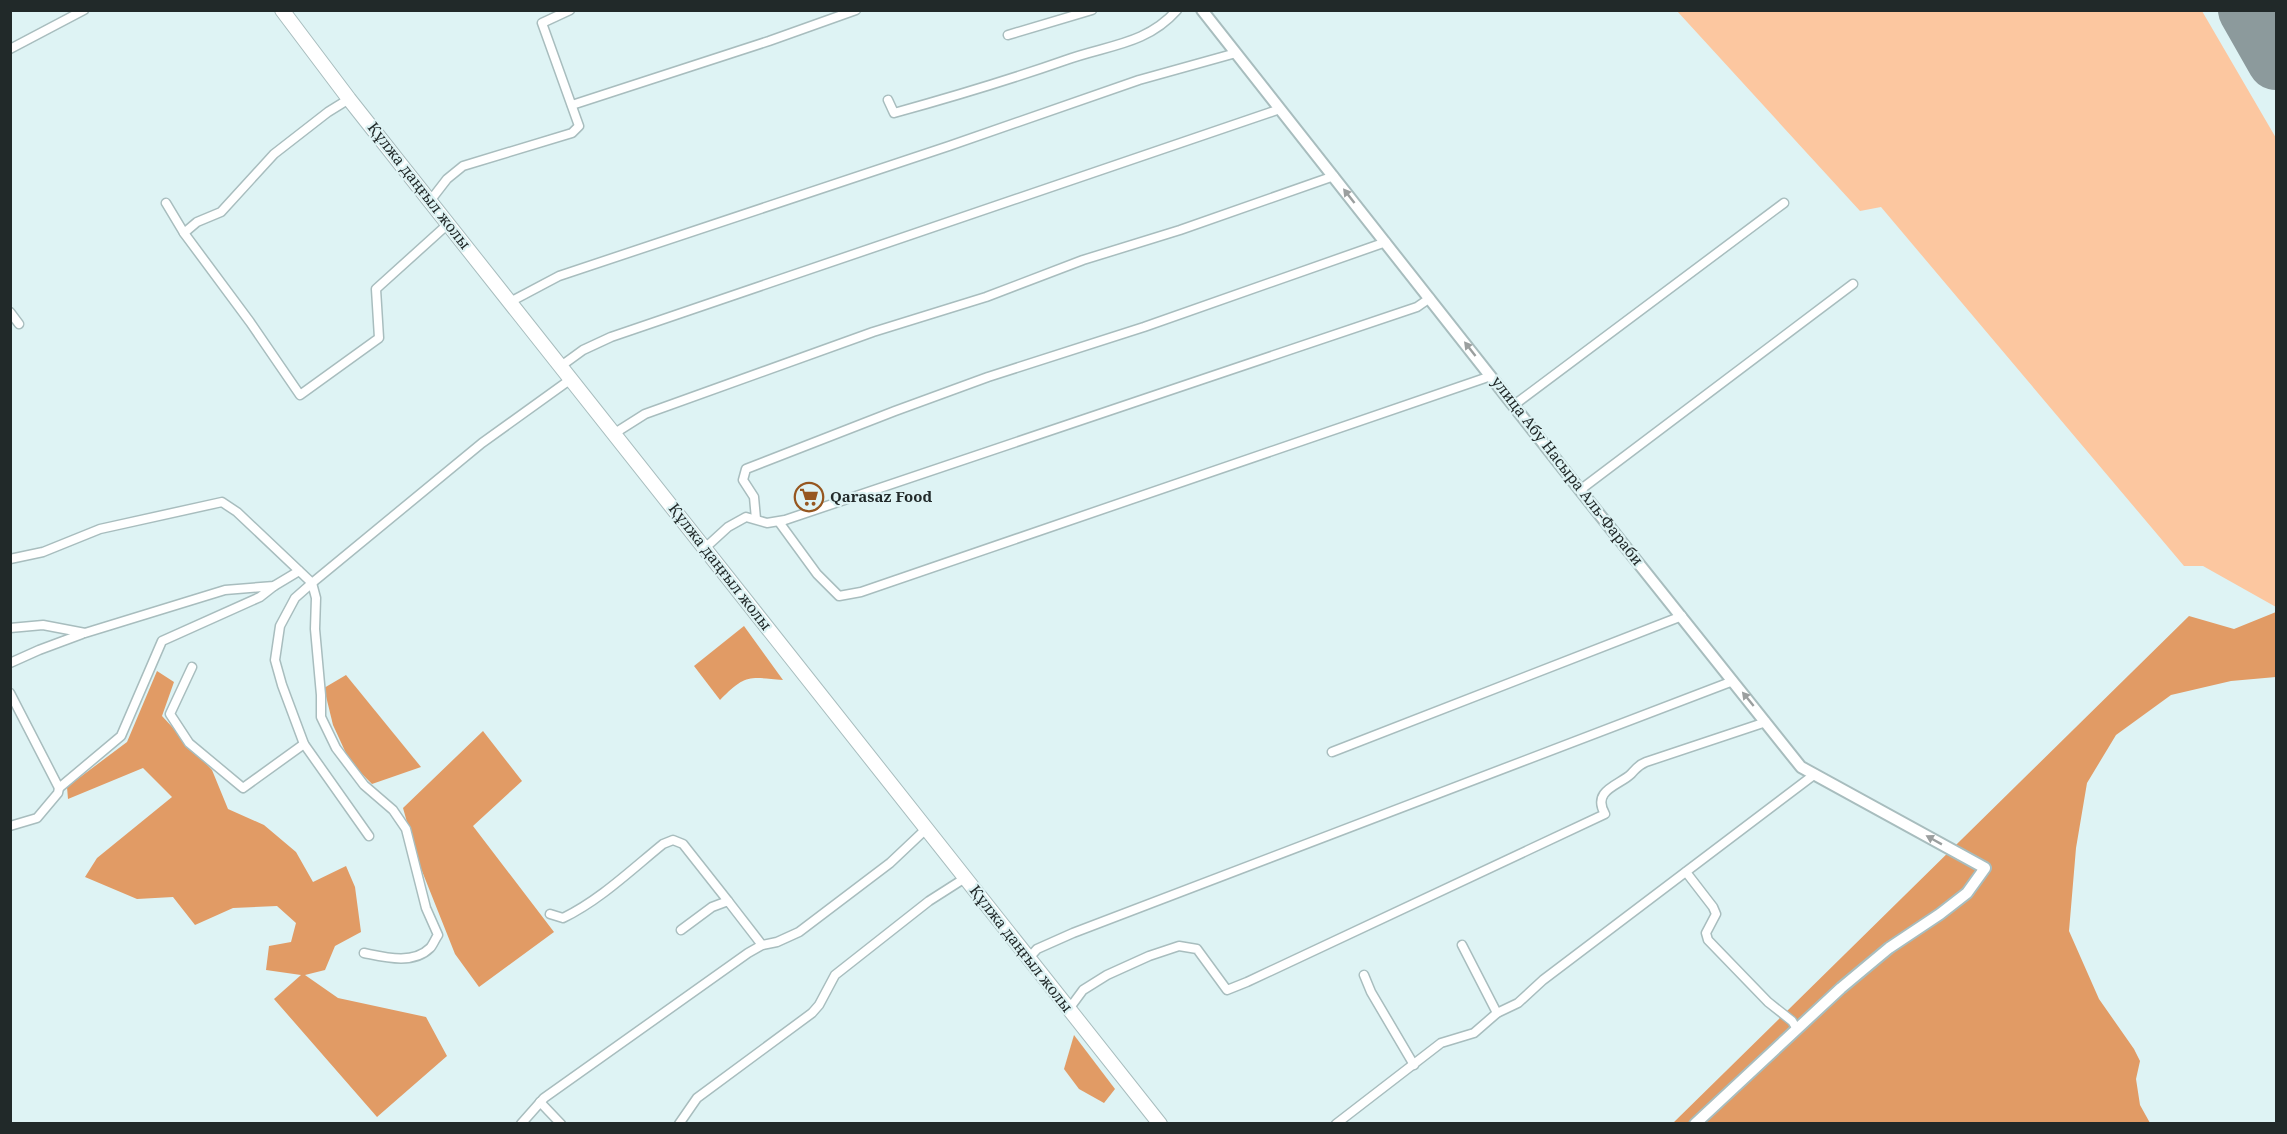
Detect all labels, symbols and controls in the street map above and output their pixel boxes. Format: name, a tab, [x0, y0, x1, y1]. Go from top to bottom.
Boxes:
street label: Құлжа даңғыл жолы	[364, 118, 476, 253]
one-way arrow	[1343, 188, 1356, 204]
one-way arrow	[1464, 341, 1477, 357]
street label: улица Абу Насыра Аль-Фараби	[1488, 372, 1648, 569]
supermarket icon: Qarasaz Food	[793, 481, 825, 513]
place label: Qarasaz Food	[830, 486, 933, 506]
street label: Құлжа даңғыл жолы	[665, 499, 777, 634]
one-way arrow	[1742, 692, 1754, 707]
one-way arrow	[1925, 835, 1942, 845]
street label: Құлжа даңғыл жолы	[966, 881, 1078, 1016]

